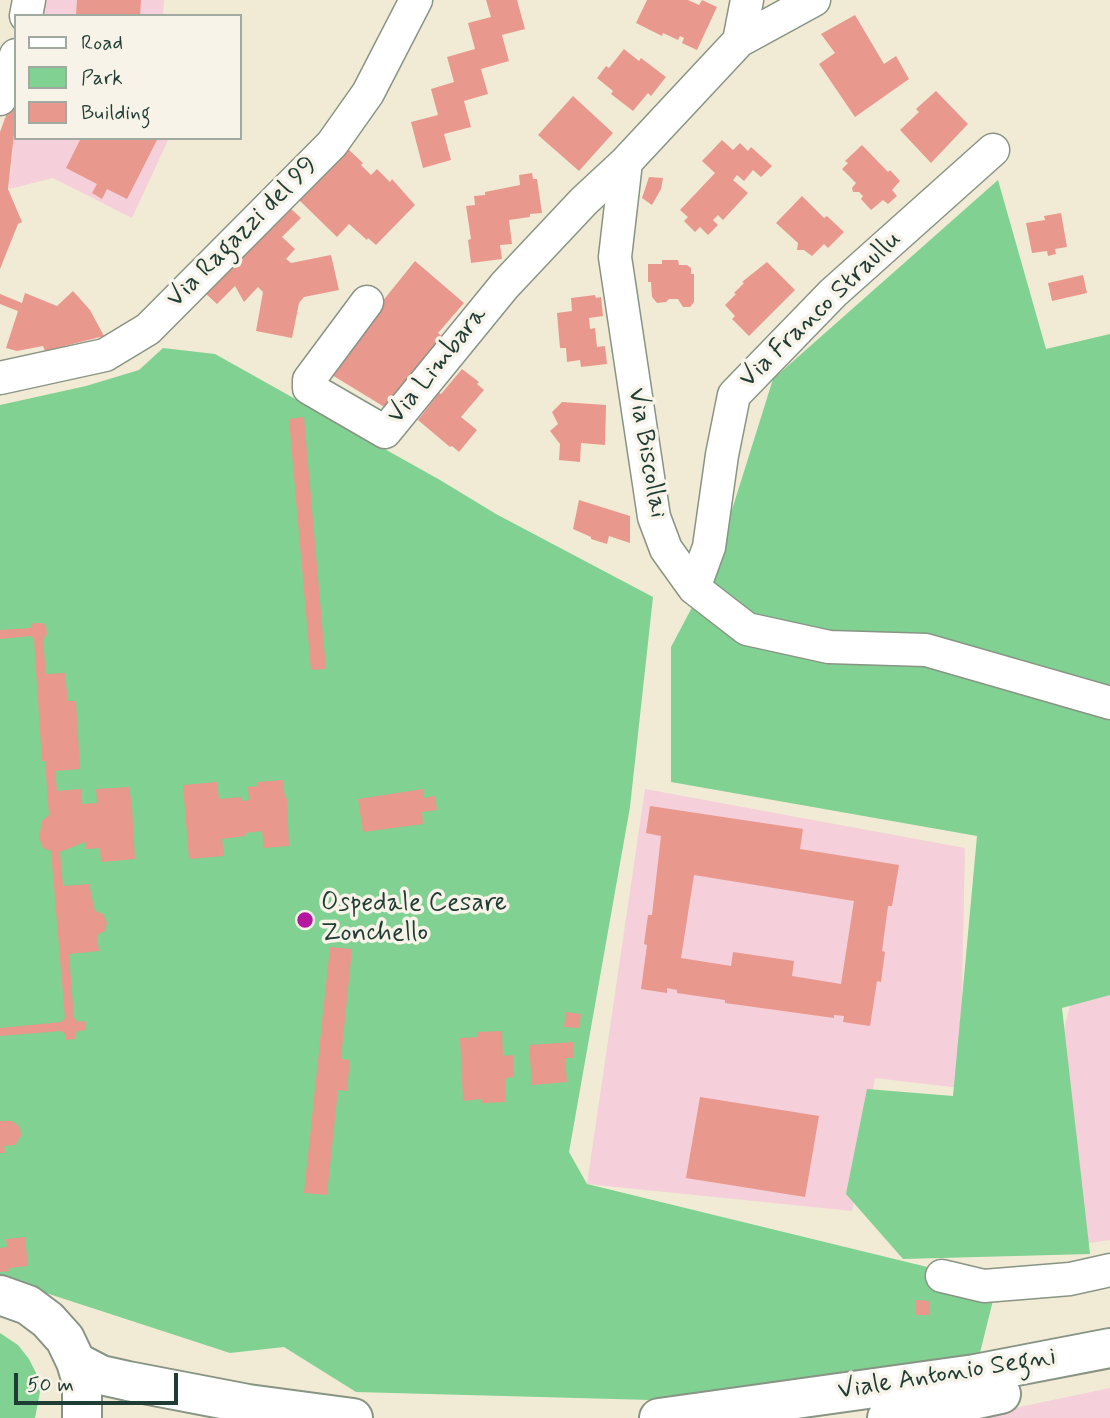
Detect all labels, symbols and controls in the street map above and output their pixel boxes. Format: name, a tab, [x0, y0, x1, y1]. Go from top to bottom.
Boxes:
legend	[14, 14, 242, 140]
text: Road	[81, 29, 123, 57]
text: Park	[81, 64, 123, 92]
text: Building	[81, 99, 151, 127]
street label: Via Ragazzi del 99	[161, 151, 325, 315]
street label: Via Franco Straullu	[733, 225, 909, 395]
street label: Via Limbara	[381, 301, 495, 431]
street label: Via Biscollai	[619, 386, 673, 520]
place label: Ospedale Cesare Zonchello	[321, 889, 507, 950]
marker: Ospedale Cesare Zonchello	[295, 910, 315, 930]
street label: Viale Antonio Segni	[836, 1342, 1058, 1408]
scale bar	[18, 1358, 182, 1402]
text: 50 m	[27, 1371, 74, 1399]

